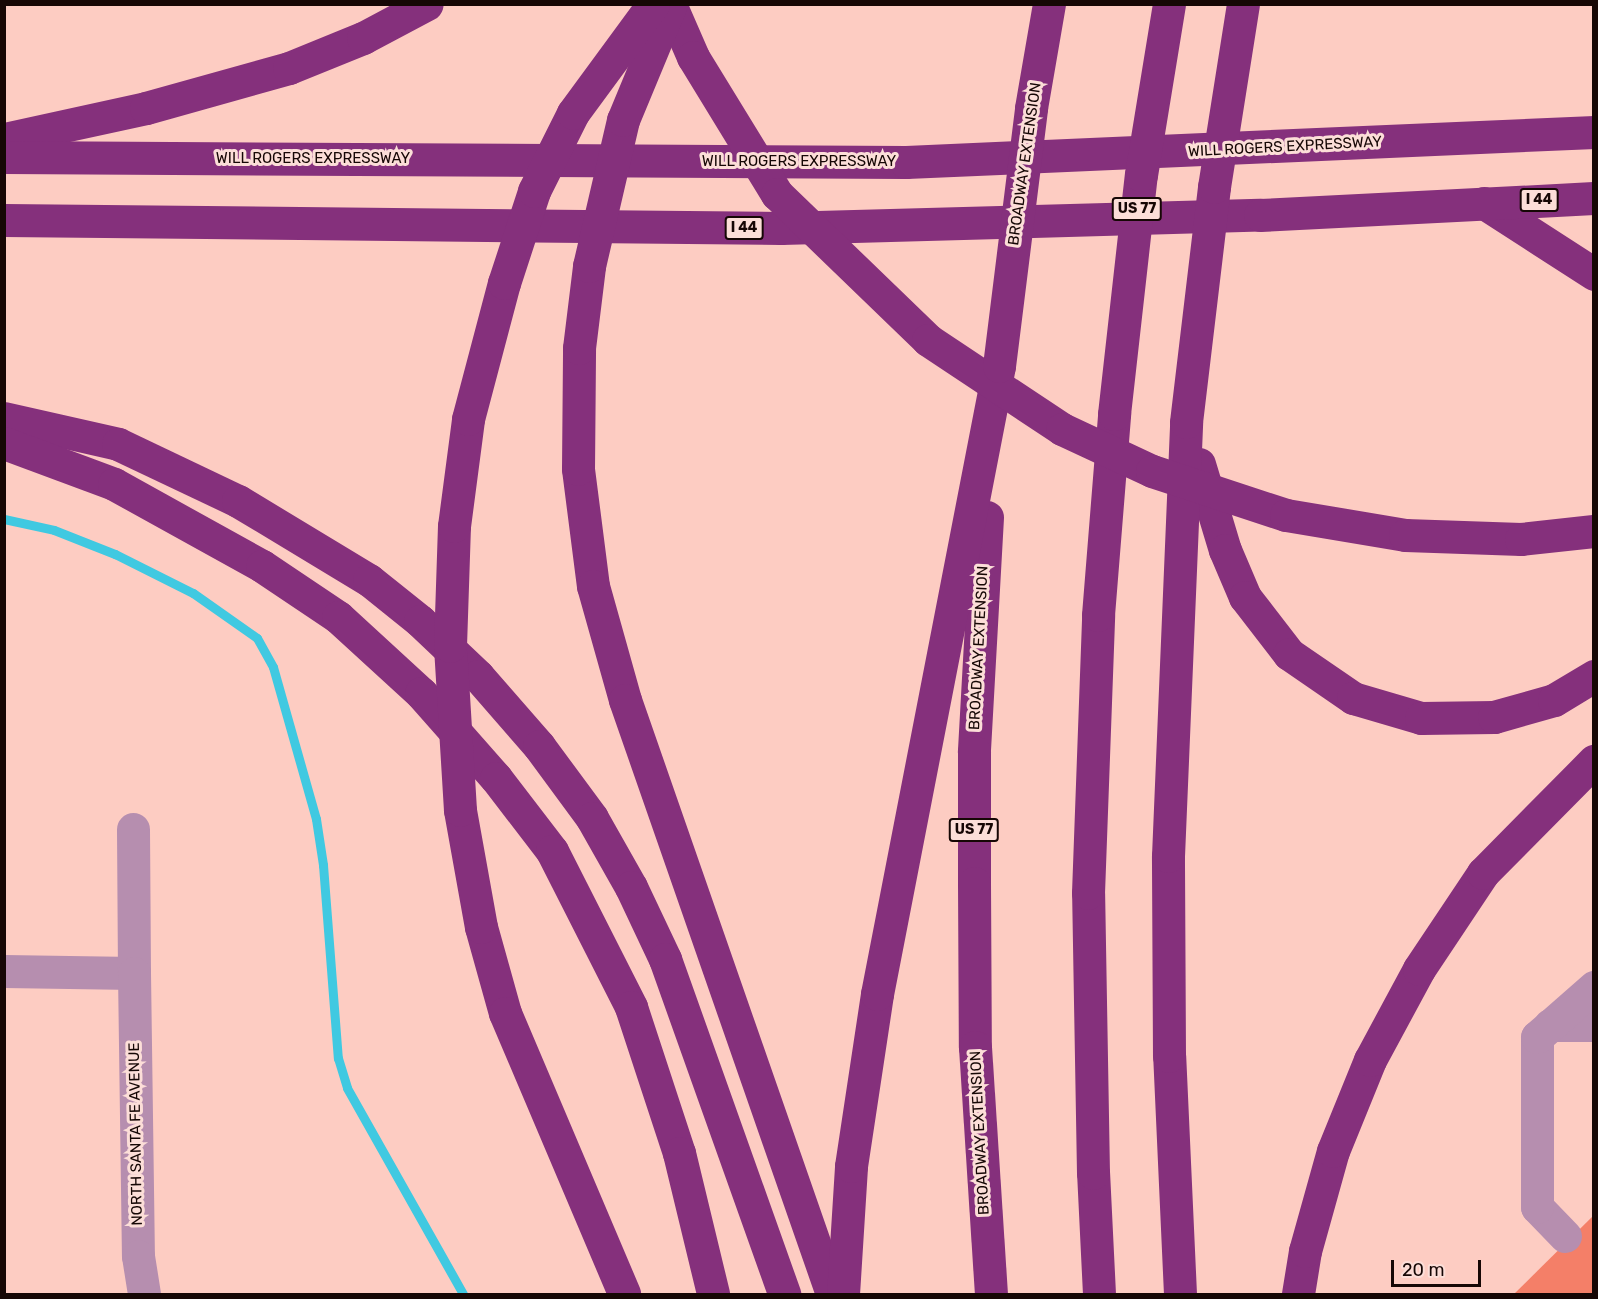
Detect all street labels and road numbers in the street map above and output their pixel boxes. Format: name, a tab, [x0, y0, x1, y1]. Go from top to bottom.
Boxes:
street label: BROADWAY EXTENSION	[1005, 81, 1045, 247]
street label: WILL ROGERS EXPRESSWAY	[1187, 133, 1383, 161]
street label: WILL ROGERS EXPRESSWAY	[216, 150, 410, 168]
street label: WILL ROGERS EXPRESSWAY	[702, 153, 896, 171]
road number: I 44	[1520, 189, 1558, 211]
road number: US 77	[1112, 198, 1162, 220]
road number: I 44	[724, 217, 764, 239]
street label: BROADWAY EXTENSION	[966, 565, 992, 731]
road number: US 77	[948, 819, 1000, 841]
street label: NORTH SANTA FE AVENUE	[125, 1042, 147, 1226]
street label: BROADWAY EXTENSION	[967, 1050, 993, 1216]

